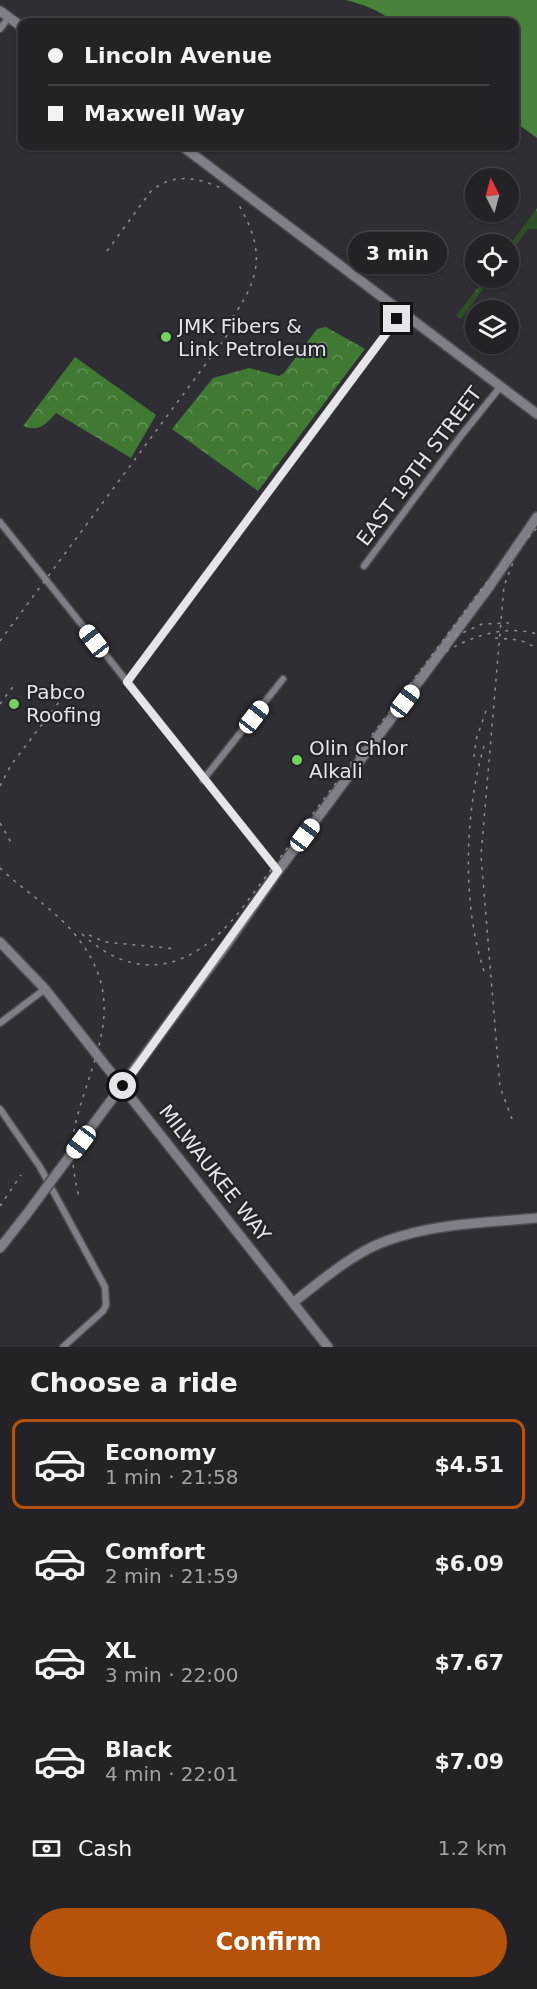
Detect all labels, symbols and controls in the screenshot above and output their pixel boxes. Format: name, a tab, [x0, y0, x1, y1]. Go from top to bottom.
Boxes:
text: Lincoln Avenue	[84, 43, 272, 68]
text: Maxwell Way	[84, 101, 245, 126]
north arrow	[465, 168, 519, 222]
map controls	[465, 168, 519, 354]
callout: 3 min	[348, 232, 446, 274]
button: locate	[465, 234, 519, 288]
text: 3 min	[366, 241, 429, 265]
button: layers	[465, 300, 519, 354]
route end	[383, 305, 410, 332]
place label: JMK Fibers & Link Petroleum	[176, 314, 327, 361]
marker: JMK Fibers & Link Petroleum	[159, 330, 173, 344]
street label: EAST 19TH STREET	[351, 381, 487, 550]
car	[76, 621, 112, 661]
place label: Pabco Roofing	[26, 680, 101, 727]
car	[387, 681, 423, 721]
marker: Pabco Roofing	[7, 697, 21, 711]
car	[236, 697, 272, 737]
place label: Olin Chlor Alkali	[309, 736, 408, 783]
marker: Olin Chlor Alkali	[290, 753, 304, 767]
car	[287, 815, 323, 855]
route start	[109, 1072, 136, 1099]
street label: MILWAUKEE WAY	[154, 1100, 276, 1247]
car	[63, 1122, 99, 1162]
text: Choose a ride	[30, 1367, 238, 1398]
icon: car	[33, 1437, 87, 1491]
text: Economy	[105, 1440, 216, 1465]
text: $4.51	[434, 1452, 504, 1477]
text: 1 min · 21:58	[105, 1465, 239, 1489]
icon: car	[33, 1536, 87, 1590]
text: Comfort	[105, 1539, 205, 1564]
text: $6.09	[434, 1551, 504, 1576]
text: 2 min · 21:59	[105, 1564, 239, 1588]
icon: car	[33, 1635, 87, 1689]
text: XL	[105, 1638, 136, 1663]
text: $7.67	[434, 1650, 504, 1675]
text: 3 min · 22:00	[105, 1663, 239, 1687]
icon: car	[33, 1734, 87, 1788]
text: Black	[105, 1737, 172, 1762]
text: $7.09	[434, 1749, 504, 1774]
text: 4 min · 22:01	[105, 1762, 239, 1786]
icon: cash	[30, 1832, 63, 1865]
text: Cash	[78, 1836, 132, 1861]
text: 1.2 km	[438, 1836, 507, 1860]
button: Confirm	[30, 1908, 507, 1977]

